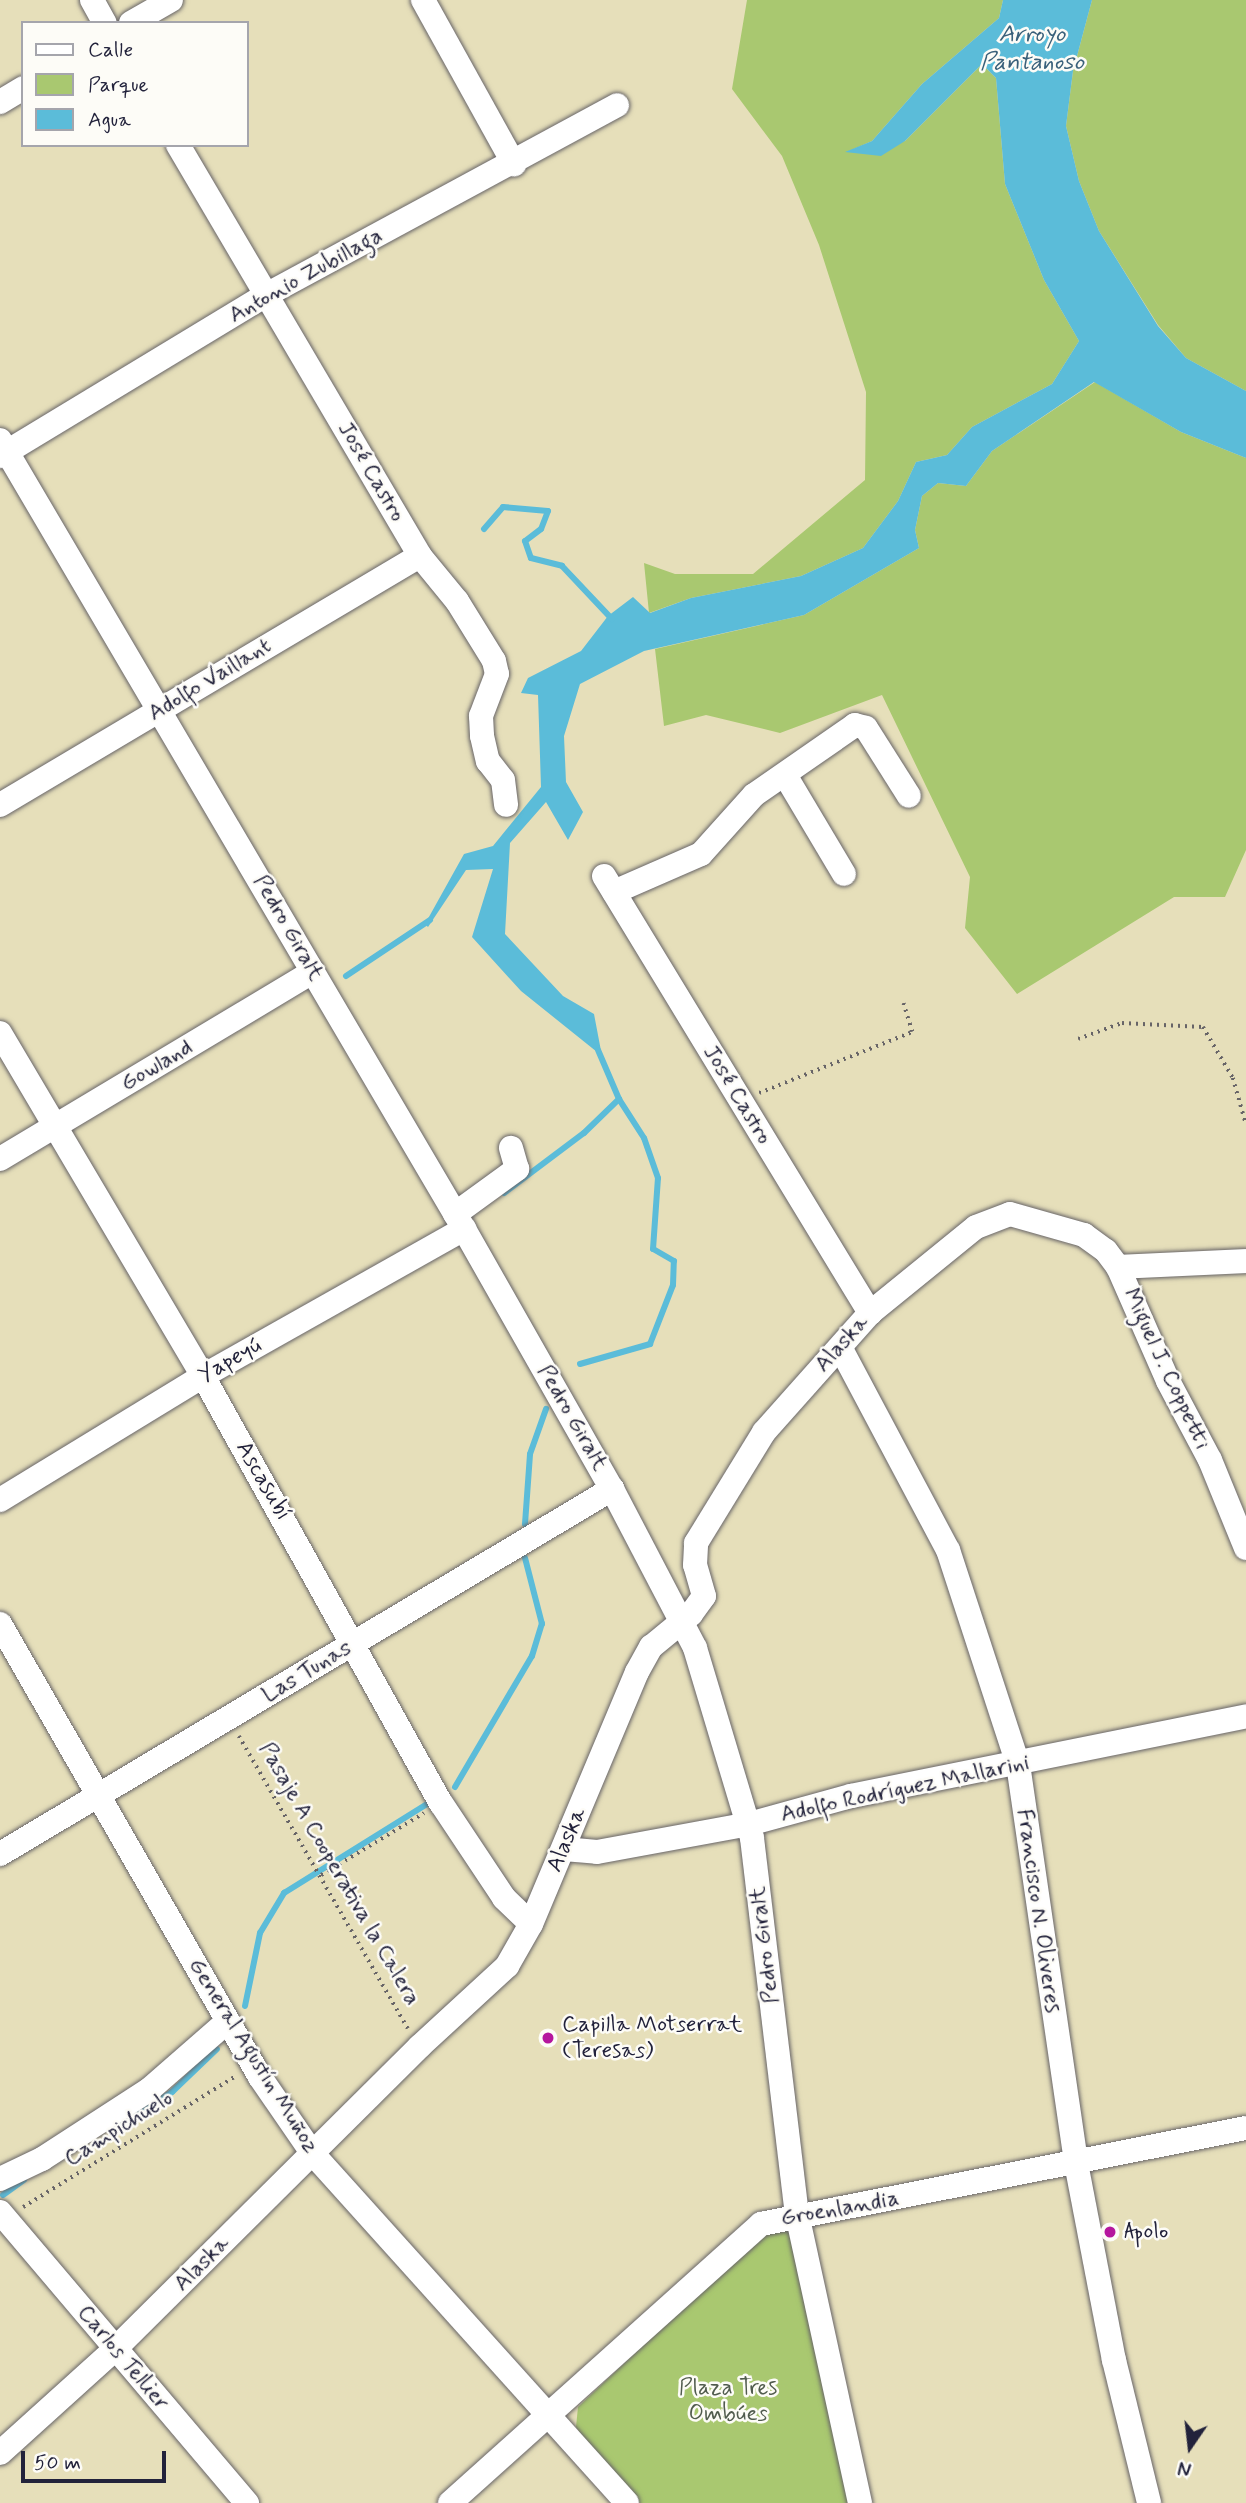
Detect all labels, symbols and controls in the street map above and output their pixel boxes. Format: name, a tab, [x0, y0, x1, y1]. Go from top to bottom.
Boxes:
legend	[21, 21, 248, 147]
water label: Arroyo Pantanoso	[980, 21, 1084, 77]
text: Calle	[88, 36, 133, 64]
text: Parque	[88, 71, 148, 99]
text: Agua	[88, 106, 131, 134]
street label: Antonio Zubillaga	[222, 221, 390, 331]
street label: José Castro	[331, 417, 411, 527]
street label: Adolfo Vaillant	[143, 632, 277, 728]
street label: Pedro Giralt	[247, 870, 329, 986]
street label: Gowland	[116, 1034, 198, 1098]
street label: José Castro	[697, 1040, 777, 1150]
street label: Miguel J. Coppetti	[1117, 1284, 1215, 1454]
street label: Alaska	[809, 1310, 875, 1378]
street label: Yapeyú	[194, 1332, 266, 1390]
street label: Pedro Giralt	[531, 1360, 613, 1476]
street label: Ascasubí	[229, 1437, 297, 1525]
street label: Las Tunas	[259, 1635, 355, 1709]
street label: Pasaje A Cooperativa la Calera	[251, 1735, 427, 2013]
street label: Adolfo Rodríguez Mallarini	[779, 1749, 1031, 1829]
street label: Alaska	[541, 1804, 593, 1876]
street label: Francisco N. Oliveres	[1010, 1807, 1066, 2015]
street label: Pedro Giralt	[744, 1885, 786, 2005]
street label: General Agustín Muñoz	[182, 1954, 324, 2158]
place label: Capilla Motserrat (Teresas)	[562, 2011, 734, 2065]
marker: Capilla Motserrat (Teresas)	[540, 2030, 556, 2046]
street label: Campichuelo	[60, 2085, 178, 2173]
street label: Groenlandia	[779, 2185, 901, 2233]
place label: Apolo	[1124, 2218, 1168, 2246]
marker: Apolo	[1102, 2224, 1118, 2240]
street label: Alaska	[168, 2230, 236, 2298]
street label: Carlos Tellier	[71, 2300, 175, 2416]
park label: Plaza Tres Ombúes	[678, 2374, 778, 2428]
north arrow	[1155, 2412, 1225, 2482]
scale bar	[24, 2436, 170, 2480]
text: 50 m	[34, 2449, 81, 2477]
text: N	[1176, 2454, 1194, 2482]

